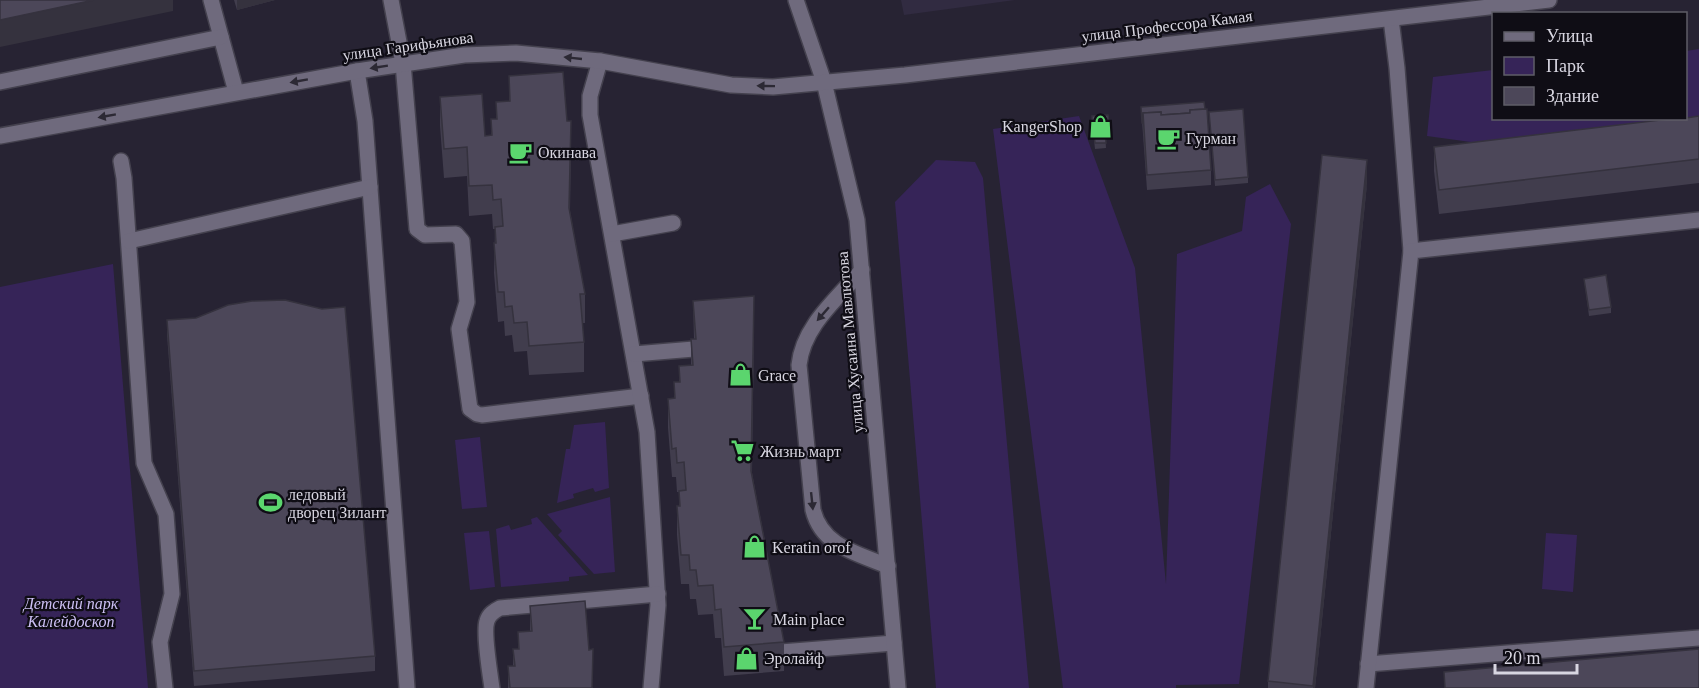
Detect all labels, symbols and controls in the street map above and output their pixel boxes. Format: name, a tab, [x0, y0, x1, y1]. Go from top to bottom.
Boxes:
street label: улица Профессора Камая	[1080, 7, 1254, 46]
legend	[1492, 12, 1687, 120]
text: Улица	[1546, 26, 1593, 46]
street label: улица Гарифьянова	[341, 28, 475, 65]
one-way arrow	[564, 53, 583, 63]
text: Парк	[1546, 56, 1585, 76]
one-way arrow	[370, 63, 389, 72]
one-way arrow	[290, 77, 309, 86]
one-way arrow	[756, 81, 775, 91]
text: Здание	[1546, 86, 1599, 106]
one-way arrow	[98, 112, 117, 121]
shop icon: KangerShop	[1087, 113, 1113, 139]
place label: KangerShop	[1002, 118, 1082, 136]
cafe icon: Гурман	[1155, 125, 1181, 151]
place label: Гурман	[1186, 130, 1237, 148]
cafe icon: Окинава	[507, 139, 533, 165]
place label: Окинава	[538, 144, 596, 161]
street label: улица Хусаина Мавлютова	[834, 251, 867, 433]
one-way arrow	[817, 306, 830, 321]
shop icon: Grace	[727, 362, 753, 388]
place label: Grace	[758, 367, 796, 384]
supermarket icon: Жизнь март	[729, 438, 755, 464]
place label: Жизнь март	[760, 443, 841, 461]
place label: ледовый дворец Зилант	[288, 486, 386, 522]
sports icon: ледовый дворец Зилант	[257, 490, 283, 516]
one-way arrow	[807, 492, 817, 511]
shop icon: Keratin orof	[741, 534, 767, 560]
place label: Keratin orof	[772, 539, 851, 556]
park label: Детский парк Калейдоскоп	[22, 595, 119, 630]
bar icon: Main place	[742, 606, 768, 632]
place label: Main place	[773, 611, 845, 629]
scale bar	[1495, 637, 1578, 675]
shop icon: Эролайф	[733, 645, 759, 671]
text: 20 m	[1504, 648, 1541, 668]
place label: Эролайф	[764, 650, 824, 668]

